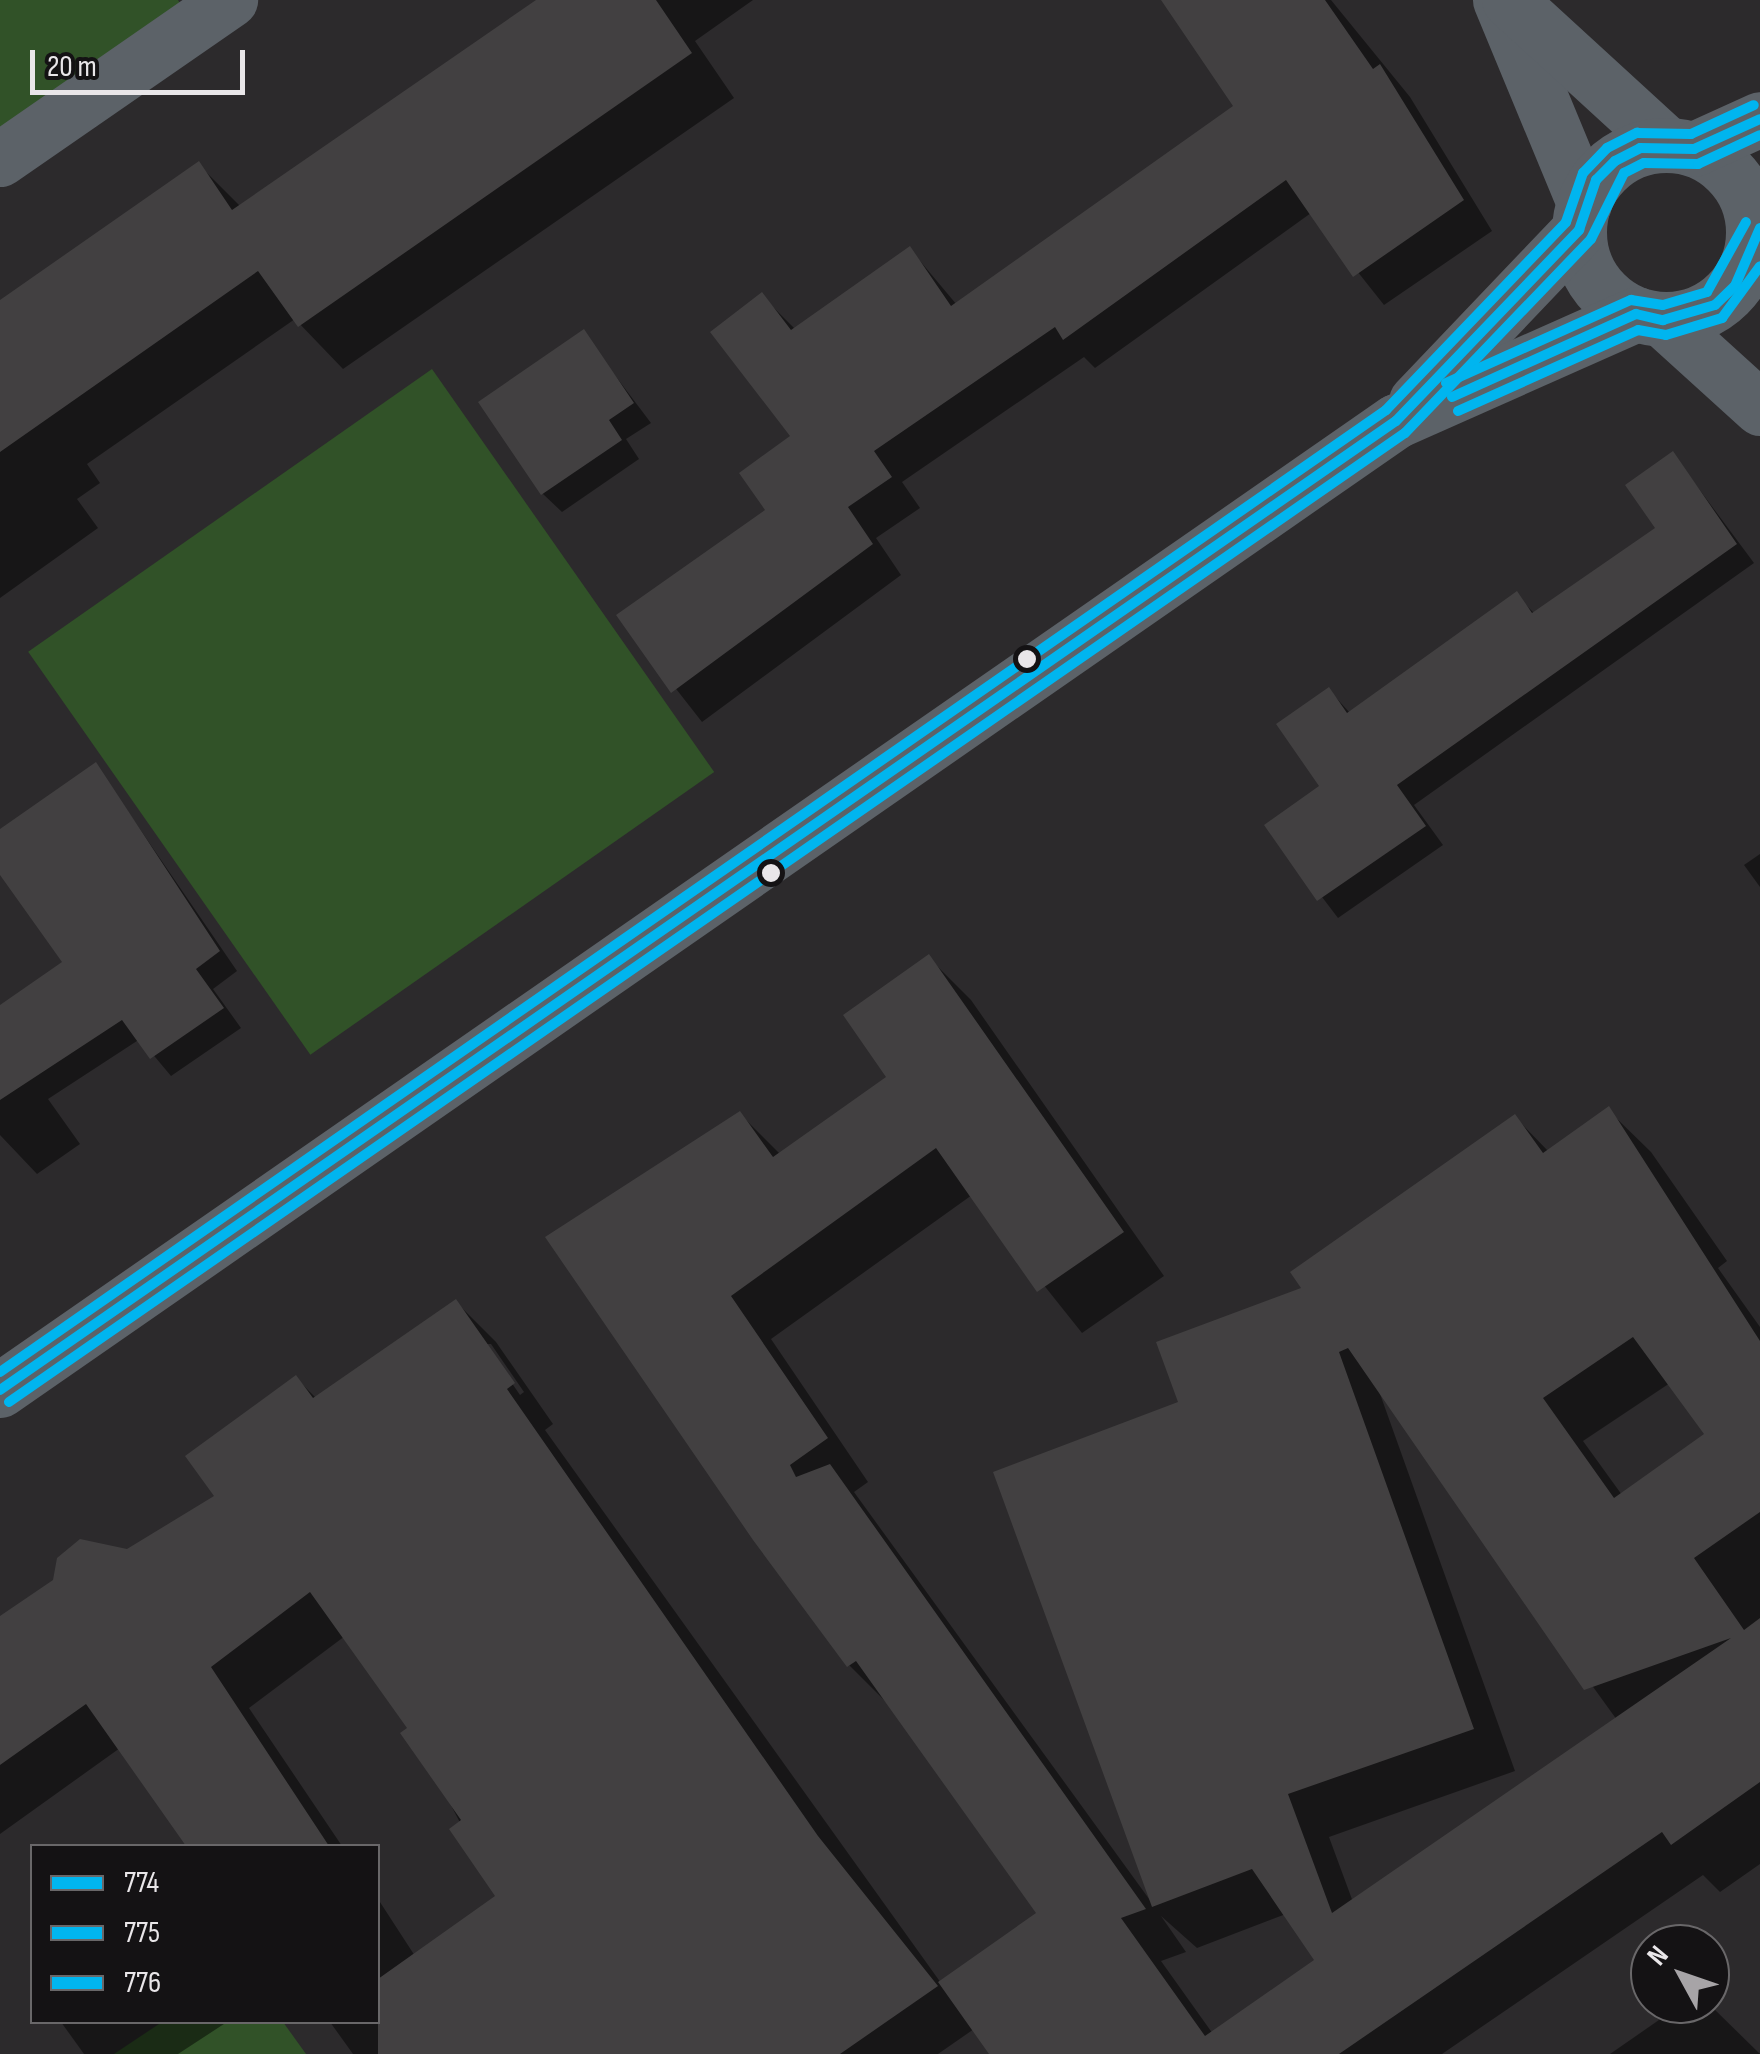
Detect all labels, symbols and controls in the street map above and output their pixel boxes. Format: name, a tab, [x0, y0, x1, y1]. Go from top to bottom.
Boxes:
scale bar	[35, 30, 250, 92]
text: 20 m	[47, 49, 97, 85]
unlabelled marker	[1017, 649, 1037, 669]
unlabelled marker	[761, 863, 781, 883]
legend	[30, 1844, 380, 2024]
text: 774	[124, 1865, 159, 1901]
text: 775	[124, 1915, 160, 1951]
north arrow	[1630, 1924, 1730, 2024]
text: N	[1641, 1939, 1676, 1972]
text: 776	[124, 1965, 161, 2001]

